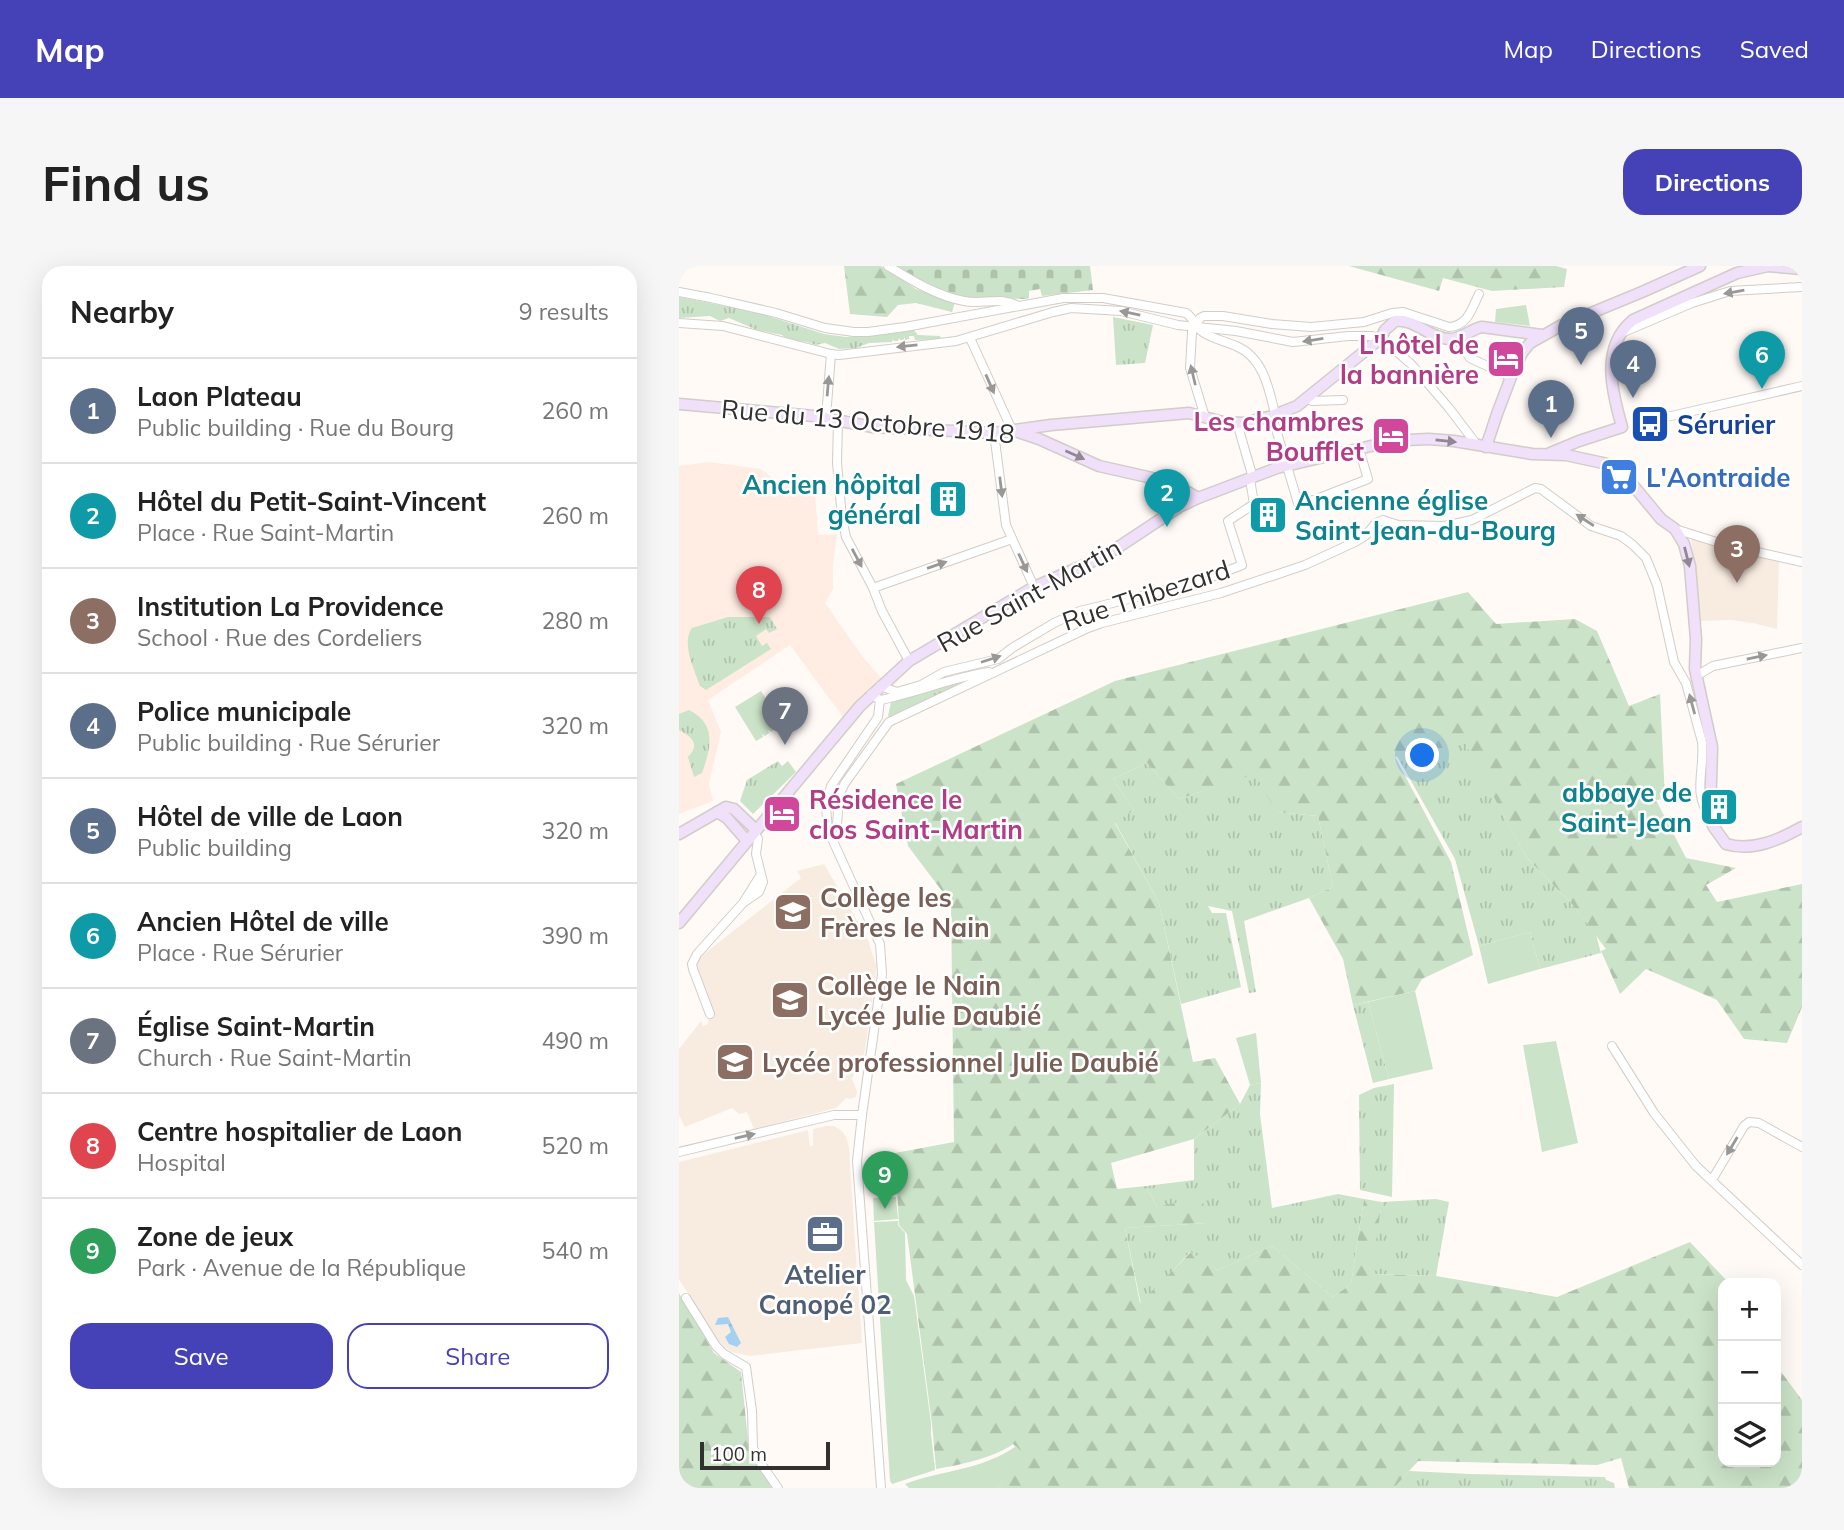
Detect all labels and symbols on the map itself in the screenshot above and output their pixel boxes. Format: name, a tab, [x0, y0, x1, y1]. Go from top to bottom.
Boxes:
one-way arrow	[1723, 286, 1745, 297]
pin: 5	[1558, 307, 1604, 365]
one-way arrow	[1119, 308, 1141, 319]
place label: L'hôtel de la bannière	[1340, 328, 1479, 391]
pin: 6	[1739, 331, 1785, 389]
one-way arrow	[1302, 335, 1324, 346]
hotel icon: L'hôtel de la bannière	[1485, 338, 1527, 380]
pin: 4	[1610, 340, 1656, 398]
one-way arrow	[896, 341, 918, 352]
one-way arrow	[1188, 364, 1199, 386]
one-way arrow	[984, 374, 996, 394]
one-way arrow	[823, 375, 834, 397]
pin: 1	[1528, 380, 1574, 438]
street label: Rue du 13 Octobre 1918	[720, 392, 1016, 450]
bus stop icon: Sérurier	[1629, 403, 1671, 445]
place label: Les chambres Boufflet	[1193, 405, 1364, 468]
place label: Sérurier	[1677, 408, 1776, 441]
hotel icon: Les chambres Boufflet	[1370, 415, 1412, 457]
one-way arrow	[1435, 436, 1457, 447]
one-way arrow	[1065, 449, 1085, 461]
supermarket icon: L'Aontraide	[1598, 456, 1640, 498]
place label: L'Aontraide	[1646, 461, 1791, 494]
place label: Ancien hôpital général	[742, 468, 921, 531]
pin: 2	[1144, 469, 1190, 527]
one-way arrow	[995, 476, 1006, 498]
building icon: Ancien hôpital général	[927, 478, 969, 520]
place label: Ancienne église Saint-Jean-du-Bourg	[1295, 484, 1556, 547]
building icon: Ancienne église Saint-Jean-du-Bourg	[1247, 494, 1289, 536]
one-way arrow	[1575, 514, 1594, 527]
pin: 3	[1714, 525, 1760, 583]
street label: Rue Saint-Martin	[931, 531, 1127, 659]
one-way arrow	[1682, 547, 1693, 569]
one-way arrow	[852, 548, 863, 568]
street label: Rue Thibezard	[1058, 552, 1234, 638]
one-way arrow	[1017, 553, 1029, 573]
one-way arrow	[927, 559, 948, 570]
pin: 8	[736, 566, 782, 624]
one-way arrow	[1746, 651, 1768, 662]
one-way arrow	[980, 654, 1001, 664]
pin: 7	[762, 687, 808, 745]
one-way arrow	[1686, 693, 1697, 715]
your location	[1405, 738, 1439, 772]
place label: abbaye de Saint-Jean	[1561, 776, 1692, 839]
place label: Résidence le clos Saint-Martin	[809, 783, 1023, 846]
building icon: abbaye de Saint-Jean	[1698, 786, 1740, 828]
hotel icon: Résidence le clos Saint-Martin	[761, 793, 803, 835]
place label: Collège les Frères le Nain	[820, 881, 990, 944]
school or university icon: Collège les Frères le Nain	[772, 891, 814, 933]
place label: Collège le Nain Lycée Julie Daubié	[817, 969, 1041, 1032]
school or university icon: Collège le Nain Lycée Julie Daubié	[769, 979, 811, 1021]
school or university icon: Lycée professionnel Julie Daubié	[714, 1041, 756, 1083]
place label: Lycée professionnel Julie Daubié	[762, 1046, 1159, 1079]
one-way arrow	[735, 1130, 757, 1141]
one-way arrow	[1726, 1136, 1739, 1155]
pin: 9	[862, 1151, 908, 1209]
office icon: Atelier Canopé 02	[804, 1213, 846, 1255]
place label: Atelier Canopé 02	[758, 1258, 892, 1321]
scale bar	[700, 1439, 829, 1471]

